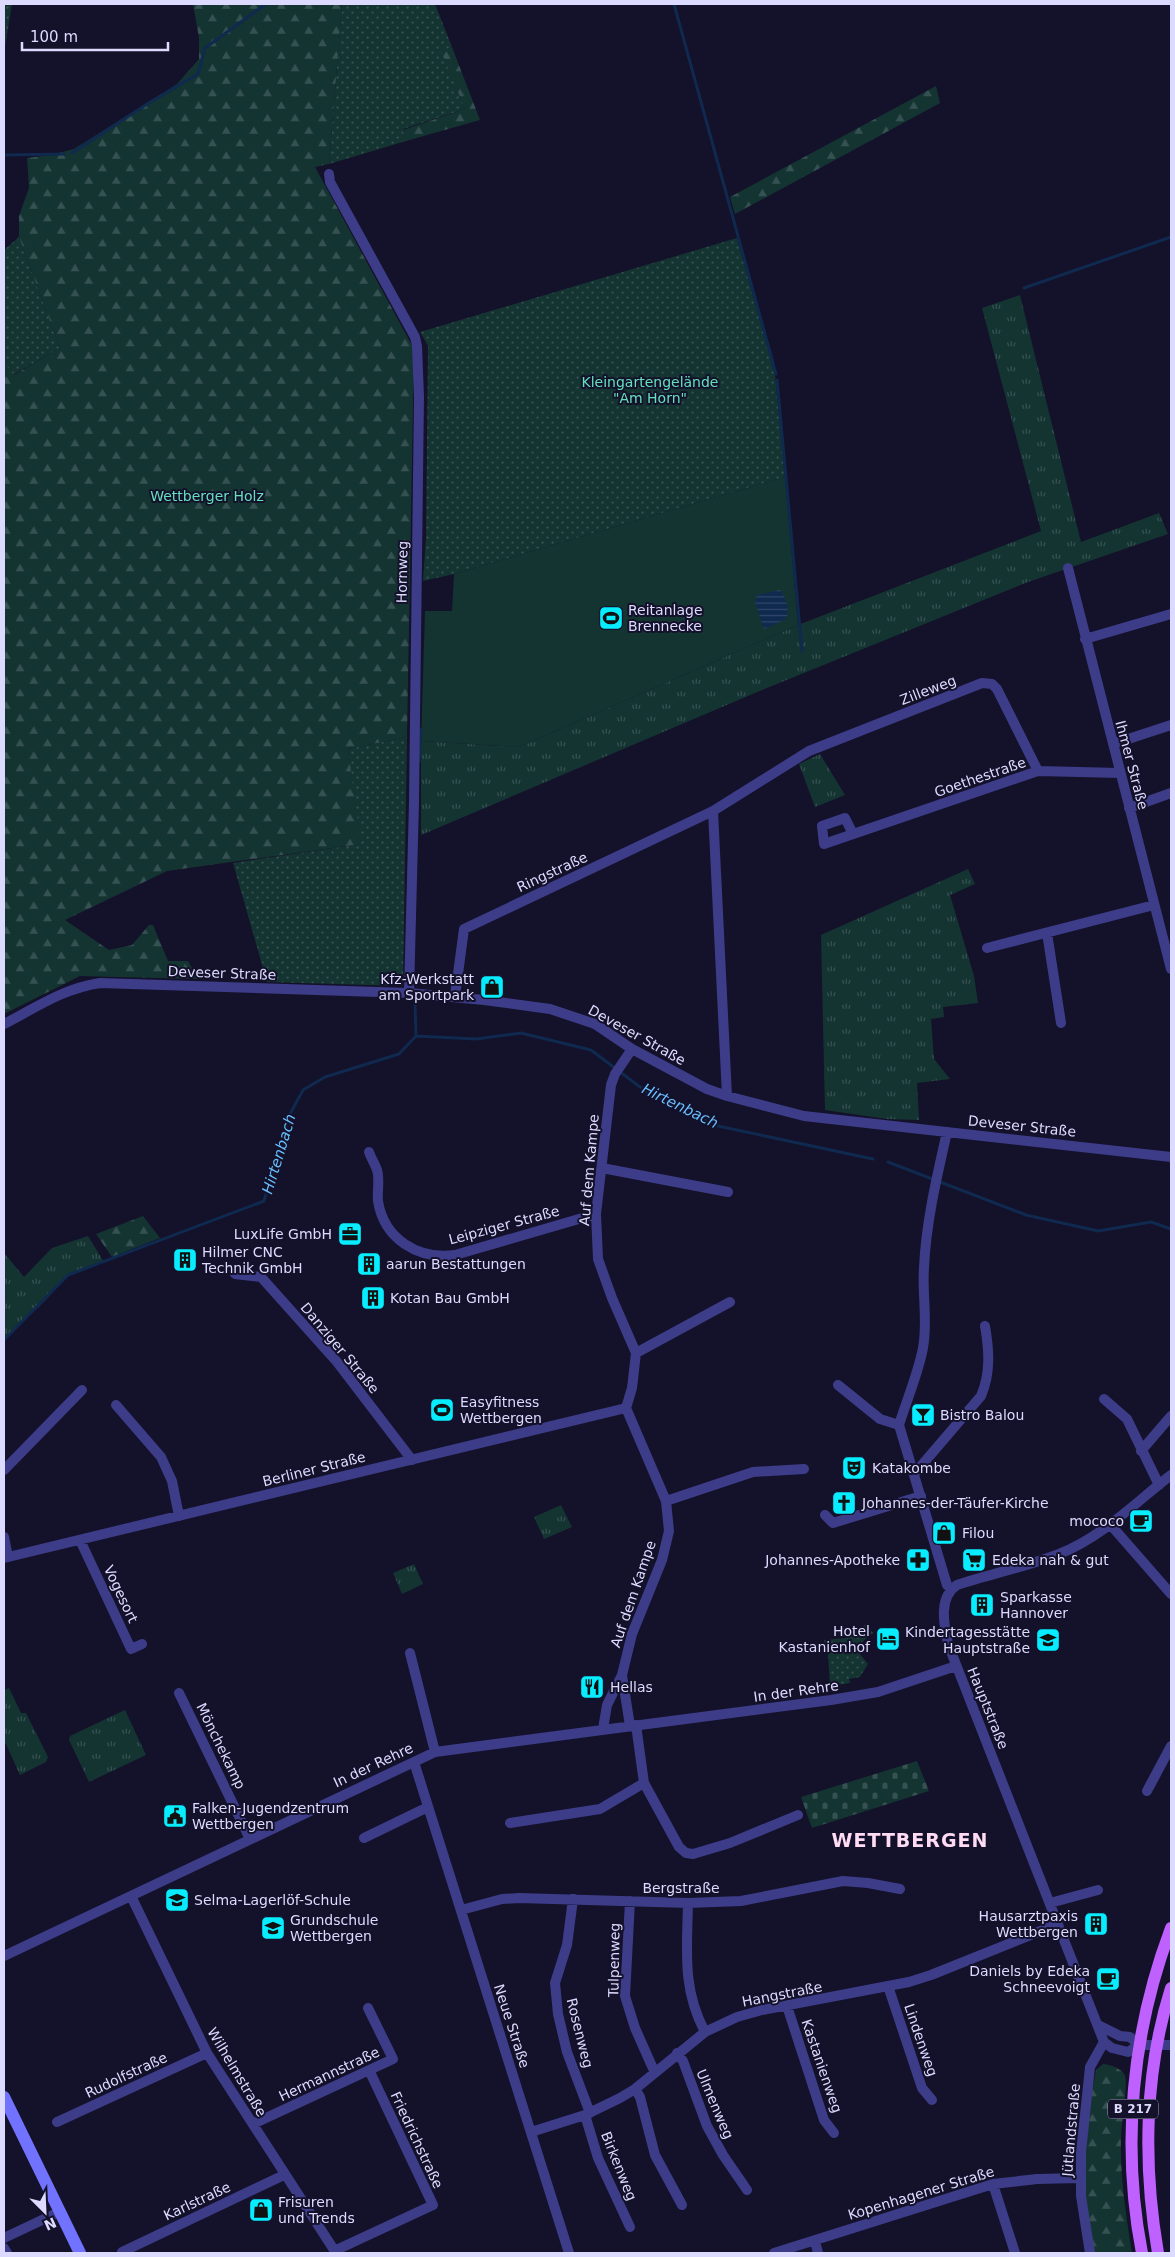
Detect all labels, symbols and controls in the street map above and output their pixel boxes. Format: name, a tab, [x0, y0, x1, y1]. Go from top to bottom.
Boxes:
scale bar	[22, 20, 169, 52]
text: 100 m	[30, 28, 78, 46]
park label: Kleingartengelände "Am Horn"	[582, 374, 719, 406]
park label: Wettberger Holz	[150, 488, 264, 504]
street label: Hornweg	[393, 541, 411, 603]
place label: Reitanlage Brennecke	[628, 602, 703, 634]
sports icon: Reitanlage Brennecke	[598, 605, 624, 631]
street label: Zilleweg	[898, 672, 958, 708]
street label: Ihmer Straße	[1112, 719, 1152, 811]
street label: Goethestraße	[932, 754, 1028, 800]
street label: Ringstraße	[514, 849, 590, 895]
street label: Deveser Straße	[167, 963, 277, 983]
place label: Kfz-Werkstatt am Sportpark	[378, 971, 475, 1003]
shop icon: Kfz-Werkstatt am Sportpark	[479, 974, 505, 1000]
street label: Deveser Straße	[586, 1002, 688, 1068]
water label: Hirtenbach	[639, 1080, 721, 1132]
water label: Hirtenbach	[258, 1112, 300, 1196]
street label: Deveser Straße	[967, 1112, 1077, 1140]
street label: Auf dem Kampe	[576, 1113, 602, 1227]
street label: Leipziger Straße	[447, 1203, 561, 1247]
office icon: LuxLife GmbH	[337, 1221, 363, 1247]
place label: LuxLife GmbH	[234, 1226, 332, 1242]
place label: Hilmer CNC Technik GmbH	[201, 1244, 303, 1276]
building icon: Hilmer CNC Technik GmbH	[172, 1247, 198, 1273]
building icon: aarun Bestattungen	[356, 1251, 382, 1277]
place label: aarun Bestattungen	[386, 1256, 526, 1272]
building icon: Kotan Bau GmbH	[360, 1285, 386, 1311]
place label: Kotan Bau GmbH	[390, 1290, 510, 1306]
street label: Danziger Straße	[297, 1299, 383, 1397]
place label: Easyfitness Wettbergen	[460, 1394, 542, 1426]
sports icon: Easyfitness Wettbergen	[429, 1397, 455, 1423]
bar icon: Bistro Balou	[910, 1402, 936, 1428]
place label: Bistro Balou	[940, 1407, 1024, 1423]
street label: Berliner Straße	[261, 1448, 367, 1490]
theatre icon: Katakombe	[841, 1455, 867, 1481]
place label: Katakombe	[872, 1460, 951, 1476]
church icon: Johannes-der-Täufer-Kirche	[831, 1490, 857, 1516]
place label: Johannes-der-Täufer-Kirche	[861, 1495, 1049, 1511]
cafe icon: mococo	[1128, 1508, 1154, 1534]
place label: mococo	[1069, 1513, 1124, 1529]
shop icon: Filou	[931, 1520, 957, 1546]
place label: Filou	[962, 1525, 994, 1541]
street label: Auf dem Kampe	[607, 1538, 659, 1650]
pharmacy icon: Johannes-Apotheke	[905, 1547, 931, 1573]
supermarket icon: Edeka nah & gut	[961, 1547, 987, 1573]
place label: Johannes-Apotheke	[764, 1552, 900, 1568]
place label: Edeka nah & gut	[992, 1552, 1109, 1568]
street label: Vogesort	[101, 1563, 141, 1626]
place label: Sparkasse Hannover	[1000, 1589, 1072, 1621]
building icon: Sparkasse Hannover	[969, 1592, 995, 1618]
place label: Hotel Kastanienhof	[779, 1623, 871, 1655]
place label: Kindertagesstätte Hauptstraße	[905, 1624, 1030, 1656]
hotel icon: Hotel Kastanienhof	[875, 1626, 901, 1652]
school or university icon: Kindertagesstätte Hauptstraße	[1035, 1627, 1061, 1653]
street label: Hauptstraße	[964, 1665, 1012, 1751]
restaurant icon: Hellas	[579, 1674, 605, 1700]
street label: In der Rehre	[752, 1677, 840, 1705]
place label: Hellas	[610, 1679, 653, 1695]
street label: Mönchekamp	[193, 1700, 249, 1792]
street label: In der Rehre	[331, 1740, 415, 1790]
place label: Falken-Jugendzentrum Wettbergen	[192, 1800, 349, 1832]
public building icon: Falken-Jugendzentrum Wettbergen	[162, 1803, 188, 1829]
district label: WETTBERGEN	[832, 1829, 988, 1851]
street label: Bergstraße	[642, 1880, 720, 1896]
school or university icon: Selma-Lagerlöf-Schule	[164, 1887, 190, 1913]
place label: Selma-Lagerlöf-Schule	[194, 1892, 351, 1908]
place label: Hausarztpaxis Wettbergen	[979, 1908, 1078, 1940]
building icon: Hausarztpaxis Wettbergen	[1083, 1911, 1109, 1937]
place label: Grundschule Wettbergen	[290, 1912, 378, 1944]
school or university icon: Grundschule Wettbergen	[260, 1915, 286, 1941]
street label: Tulpenweg	[605, 1923, 623, 1998]
place label: Daniels by Edeka Schneevoigt	[969, 1963, 1090, 1995]
cafe icon: Daniels by Edeka Schneevoigt	[1095, 1966, 1121, 1992]
street label: Hangstraße	[741, 1978, 823, 2010]
street label: Neue Straße	[491, 1982, 533, 2070]
street label: Rosenweg	[564, 1996, 596, 2070]
street label: Lindenweg	[901, 2002, 941, 2078]
street label: Kastanienweg	[798, 2017, 846, 2115]
street label: Wilhelmstraße	[204, 2025, 270, 2119]
street label: Hermannstraße	[276, 2044, 382, 2104]
street label: Rudolfstraße	[82, 2049, 170, 2101]
street label: Ulmenweg	[693, 2067, 737, 2141]
street label: Jütlandstraße	[1059, 2083, 1083, 2178]
street label: Friedrichstraße	[388, 2089, 446, 2191]
road number: B 217	[1108, 2100, 1158, 2118]
street label: Birkenweg	[598, 2129, 640, 2203]
street label: Kopenhagener Straße	[846, 2163, 996, 2223]
street label: Karlstraße	[161, 2179, 233, 2223]
north arrow	[20, 2187, 70, 2237]
place label: Frisuren und Trends	[278, 2194, 355, 2226]
shop icon: Frisuren und Trends	[248, 2197, 274, 2223]
text: N	[42, 2214, 59, 2234]

